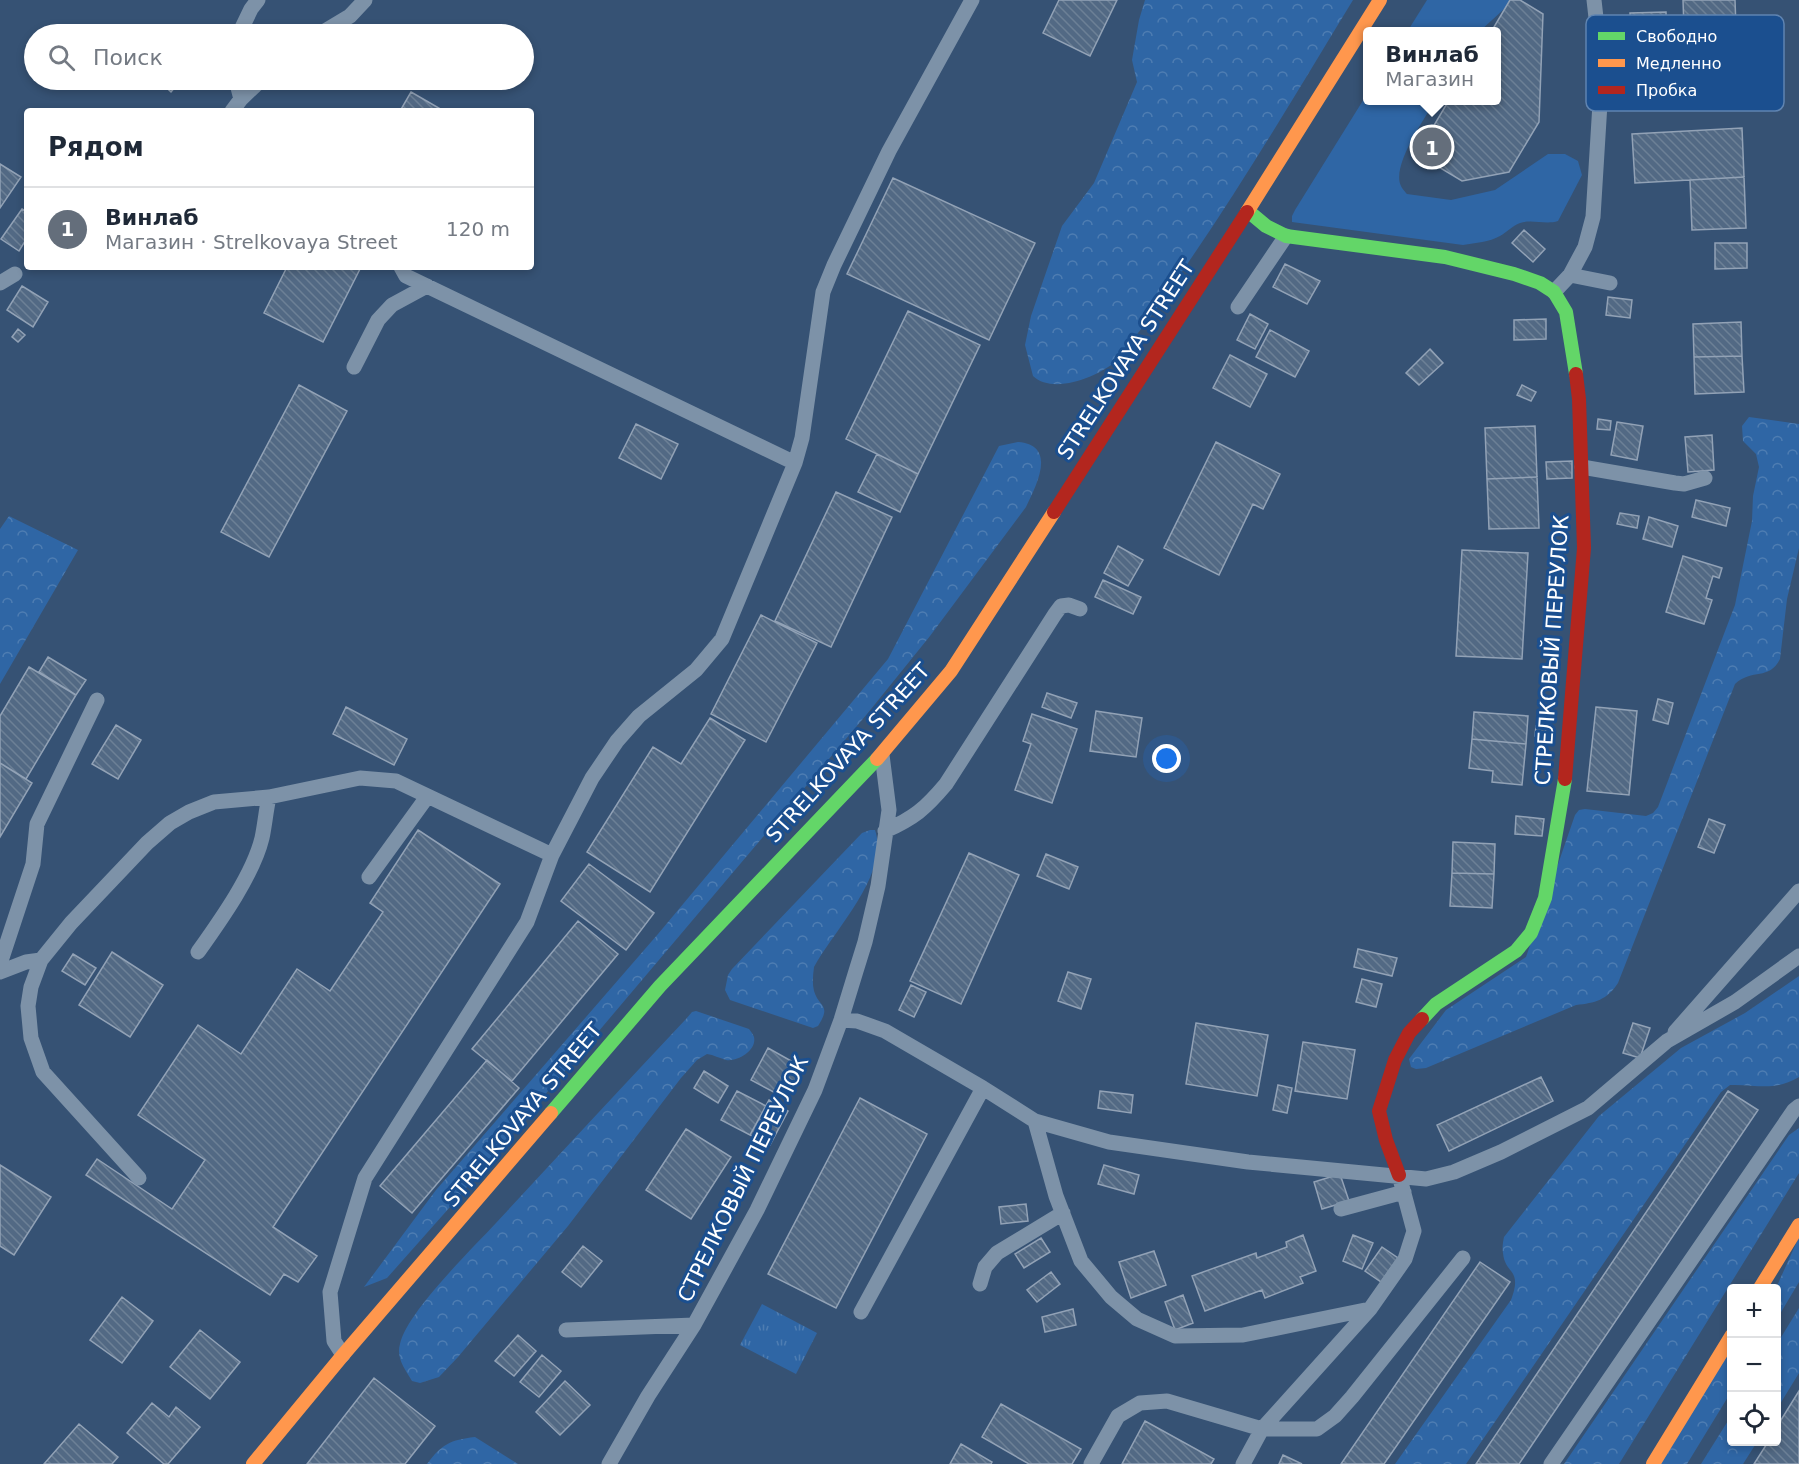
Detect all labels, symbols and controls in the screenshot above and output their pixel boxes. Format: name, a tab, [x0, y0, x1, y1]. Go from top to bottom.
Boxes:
legend	[1586, 15, 1784, 111]
search box	[24, 24, 534, 90]
popup	[1363, 27, 1501, 105]
text: Свободно	[1636, 27, 1717, 46]
icon: search	[45, 41, 78, 74]
text: Винлаб	[1385, 42, 1479, 67]
text: Поиск	[93, 45, 163, 70]
text: Медленно	[1636, 54, 1722, 73]
text: Магазин	[1385, 67, 1474, 91]
text: Пробка	[1636, 81, 1697, 100]
pin: 1	[1412, 124, 1452, 170]
text: Рядом	[48, 132, 144, 162]
text: Винлаб	[105, 205, 199, 230]
text: 1	[61, 217, 74, 241]
text: 120 m	[446, 217, 510, 241]
text: Магазин · Strelkovaya Street	[105, 230, 398, 254]
street label: STRELKOVAYA STREET	[1053, 256, 1199, 464]
street label: СТРЕЛКОВЫЙ ПЕРЕУЛОК	[1530, 514, 1573, 786]
street label: STRELKOVAYA STREET	[761, 658, 935, 847]
your location	[1152, 744, 1181, 773]
street label: STRELKOVAYA STREET	[439, 1018, 607, 1212]
street label: СТРЕЛКОВЫЙ ПЕРЕУЛОК	[672, 1051, 813, 1306]
map controls	[1727, 1284, 1781, 1446]
button: +	[1727, 1284, 1781, 1338]
button: −	[1727, 1338, 1781, 1392]
button: locate	[1727, 1392, 1781, 1446]

